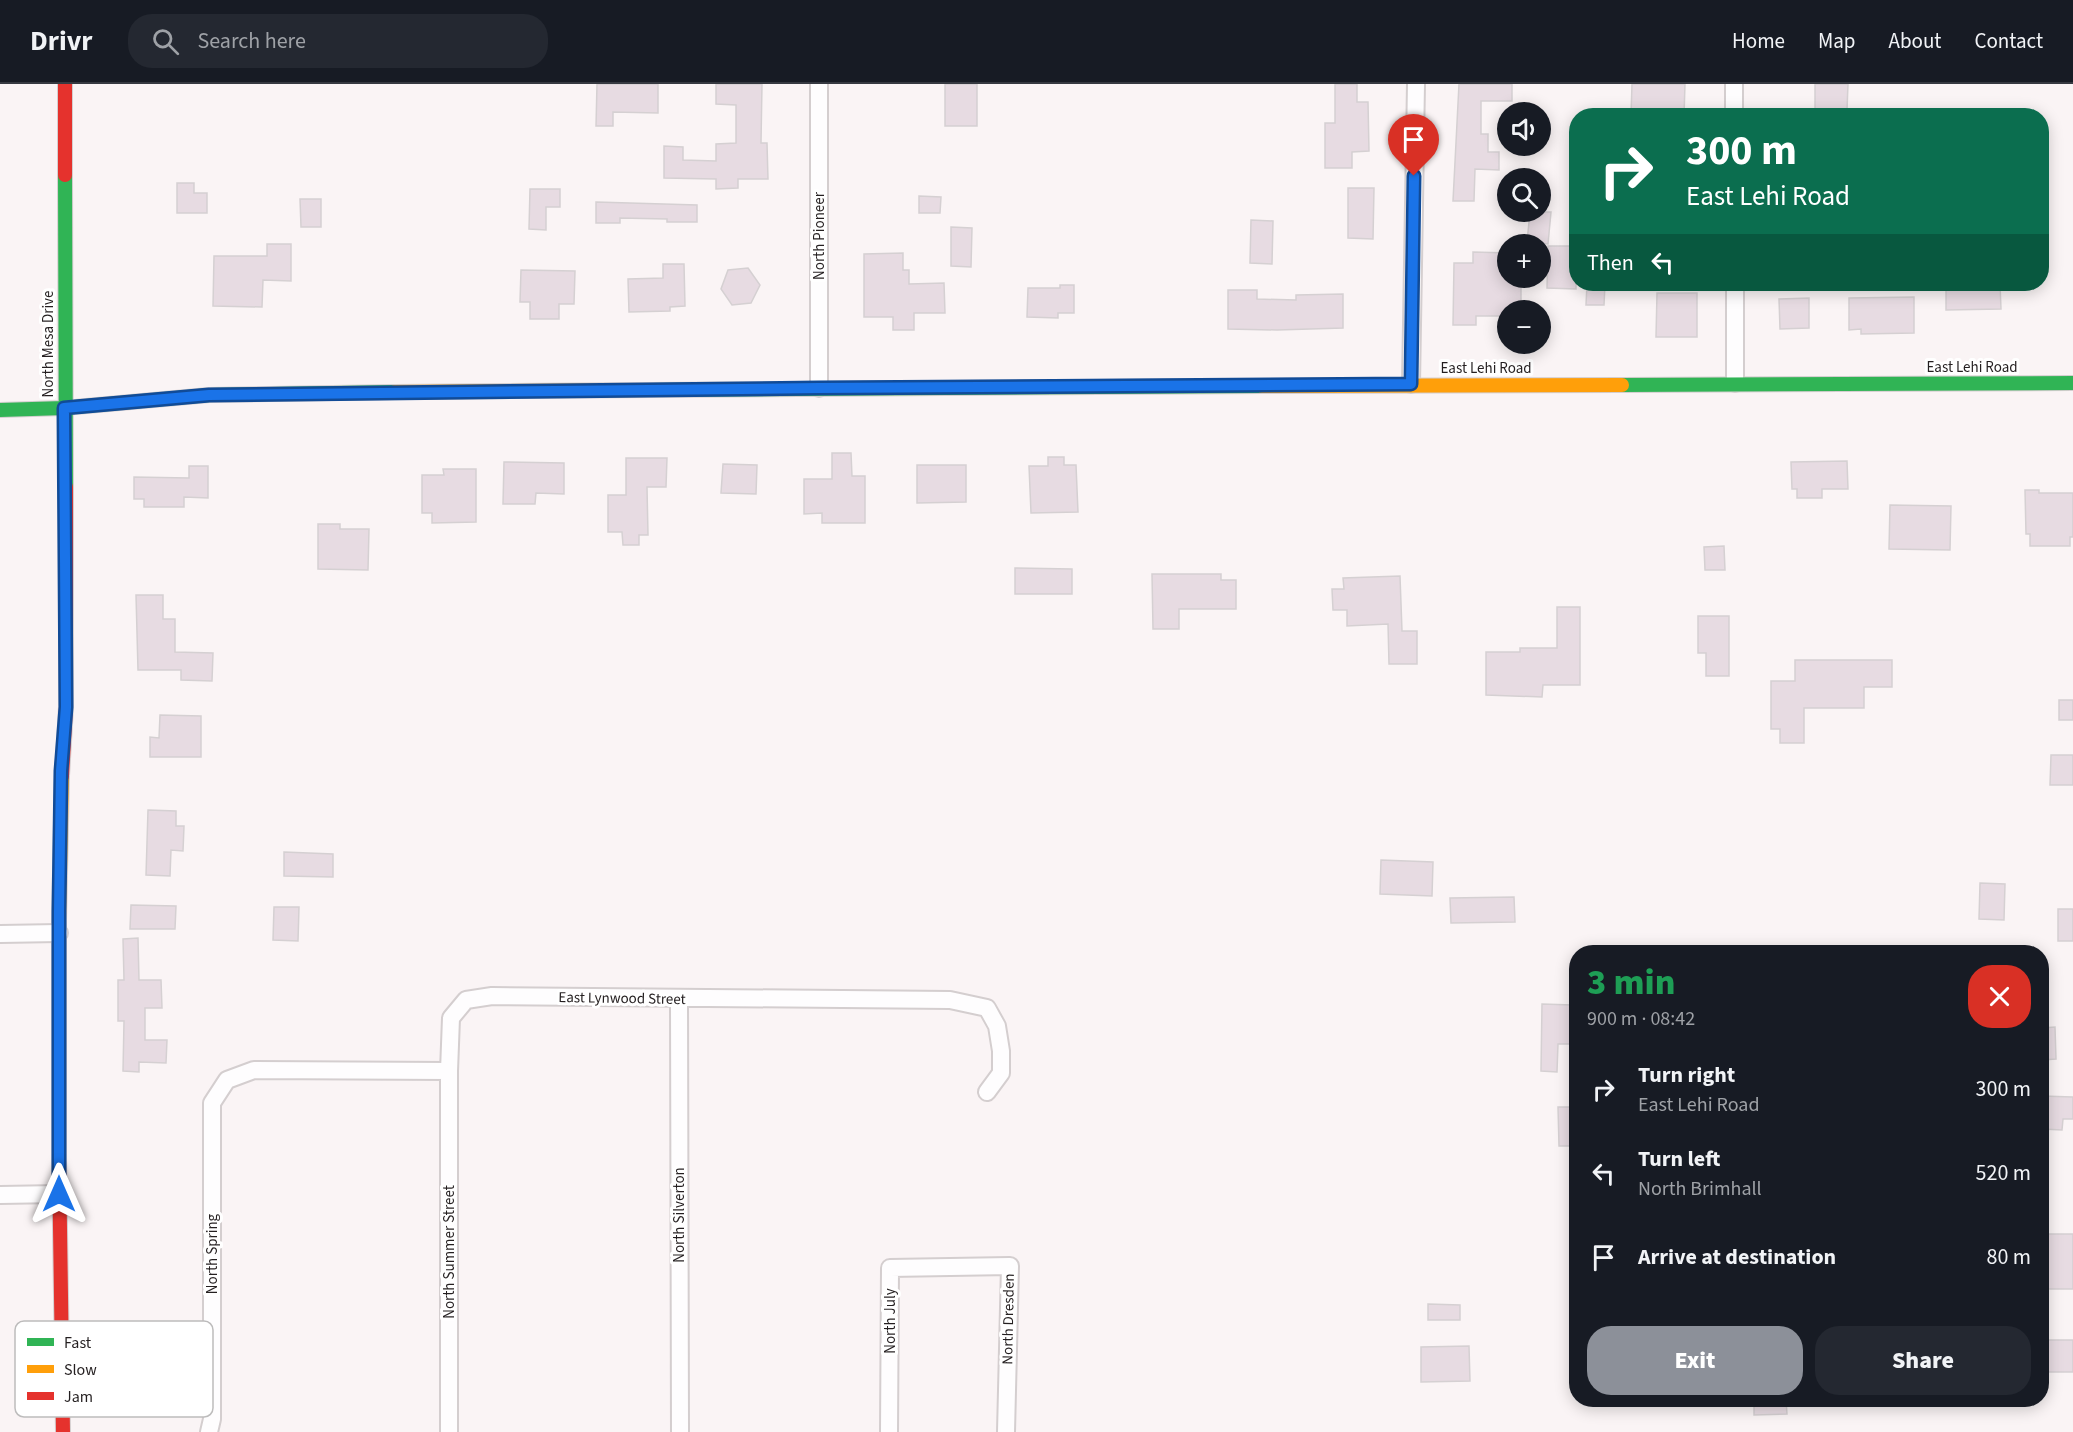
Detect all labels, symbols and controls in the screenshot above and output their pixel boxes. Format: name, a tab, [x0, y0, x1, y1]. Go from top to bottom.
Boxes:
search box	[128, 14, 548, 68]
text: Drivr	[30, 21, 92, 61]
icon: search	[149, 25, 182, 58]
text: Search here	[197, 25, 306, 57]
text: Home	[1732, 26, 1785, 56]
text: Map	[1818, 26, 1856, 56]
text: About	[1889, 26, 1941, 56]
text: Contact	[1974, 26, 2043, 56]
map controls	[1497, 102, 1551, 354]
button: sound	[1497, 102, 1551, 156]
pin	[1388, 114, 1439, 176]
text: 300 m	[1686, 121, 1797, 181]
icon: arrive	[1397, 123, 1430, 156]
icon: right	[1587, 132, 1665, 210]
button: search	[1497, 168, 1551, 222]
text: East Lehi Road	[1686, 177, 1850, 216]
street label: North Pioneer	[809, 191, 830, 280]
button: +	[1497, 234, 1551, 288]
icon: left	[1646, 246, 1679, 279]
text: Then	[1587, 247, 1634, 279]
street label: North Mesa Drive	[38, 291, 59, 397]
button: −	[1497, 300, 1551, 354]
street label: East Lehi Road	[1926, 357, 2018, 378]
street label: East Lehi Road	[1440, 358, 1532, 379]
text: 3 min	[1587, 957, 1675, 1008]
button: close	[1968, 965, 2031, 1028]
street label: East Lynwood Street	[558, 987, 686, 1010]
text: 900 m · 08:42	[1587, 1005, 1695, 1033]
text: Turn right	[1638, 1059, 1735, 1091]
icon: right	[1587, 1073, 1620, 1106]
text: 300 m	[1976, 1073, 2031, 1105]
text: East Lehi Road	[1638, 1091, 1760, 1119]
text: Turn left	[1638, 1143, 1720, 1175]
icon: left	[1587, 1157, 1620, 1190]
text: 520 m	[1976, 1157, 2031, 1189]
position arrow	[27, 1162, 91, 1226]
street label: North Silverton	[669, 1167, 690, 1263]
text: North Brimhall	[1638, 1175, 1762, 1203]
street label: North Summer Street	[439, 1185, 460, 1319]
street label: North Spring	[202, 1213, 223, 1294]
icon: arrive	[1587, 1241, 1620, 1274]
text: Arrive at destination	[1638, 1241, 1836, 1273]
text: 80 m	[1986, 1241, 2031, 1273]
street label: North Dresden	[997, 1273, 1020, 1365]
street label: North July	[880, 1288, 901, 1354]
legend	[15, 1321, 213, 1417]
button: Exit	[1587, 1326, 1803, 1395]
button: Share	[1815, 1326, 2031, 1395]
text: Fast	[64, 1332, 92, 1354]
text: Slow	[64, 1359, 97, 1381]
text: Jam	[64, 1386, 93, 1408]

